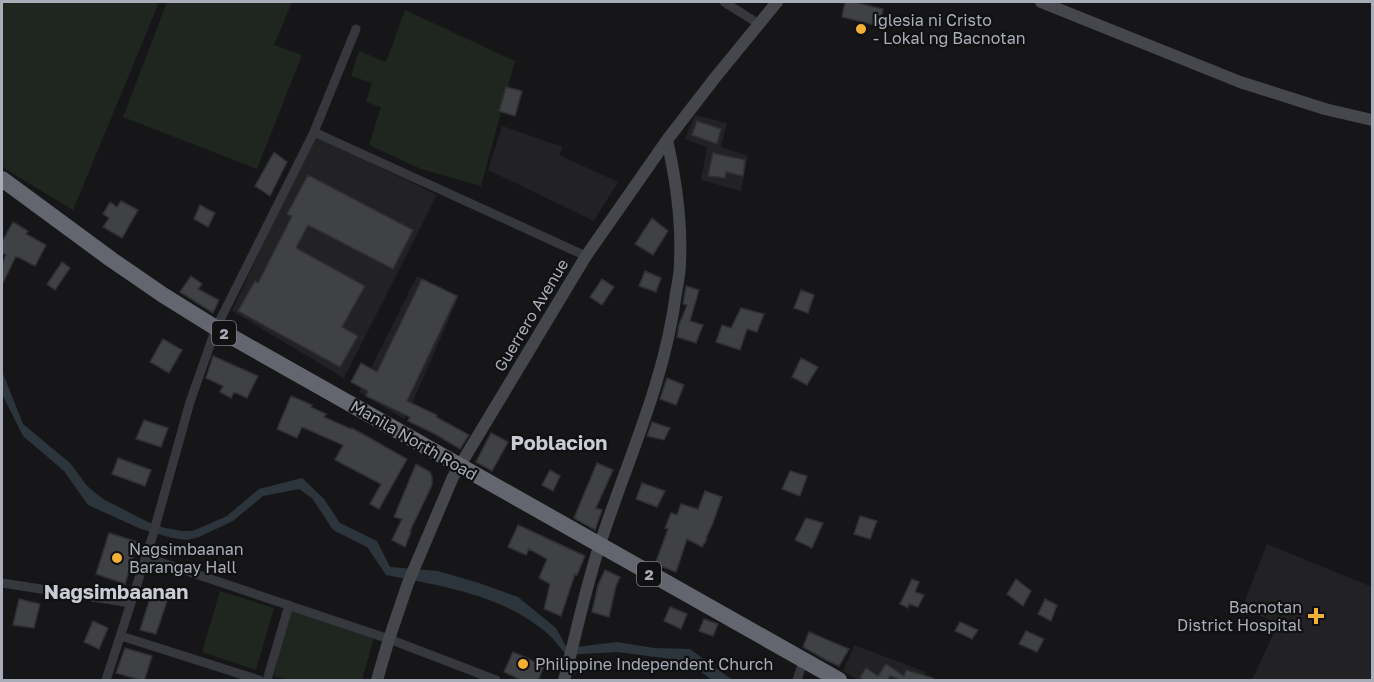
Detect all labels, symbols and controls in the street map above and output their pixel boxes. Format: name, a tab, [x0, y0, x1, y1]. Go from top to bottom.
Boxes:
place label: Iglesia ni Cristo - Lokal ng Bacnotan	[873, 10, 1026, 48]
marker: Iglesia ni Cristo - Lokal ng Bacnotan	[854, 22, 868, 36]
street label: Guerrero Avenue	[489, 255, 573, 375]
road number: 2	[212, 321, 236, 345]
street label: Manila North Road	[347, 396, 481, 484]
district label: Poblacion	[511, 430, 607, 454]
place label: Nagsimbaanan Barangay Hall	[129, 539, 244, 577]
marker: Nagsimbaanan Barangay Hall	[110, 551, 124, 565]
road number: 2	[637, 562, 661, 586]
district label: Nagsimbaanan	[44, 579, 188, 603]
place label: Bacnotan District Hospital	[1177, 597, 1302, 635]
marker: Bacnotan District Hospital	[1307, 607, 1325, 625]
place label: Philippine Independent Church	[535, 654, 773, 674]
marker: Philippine Independent Church	[516, 657, 530, 671]

